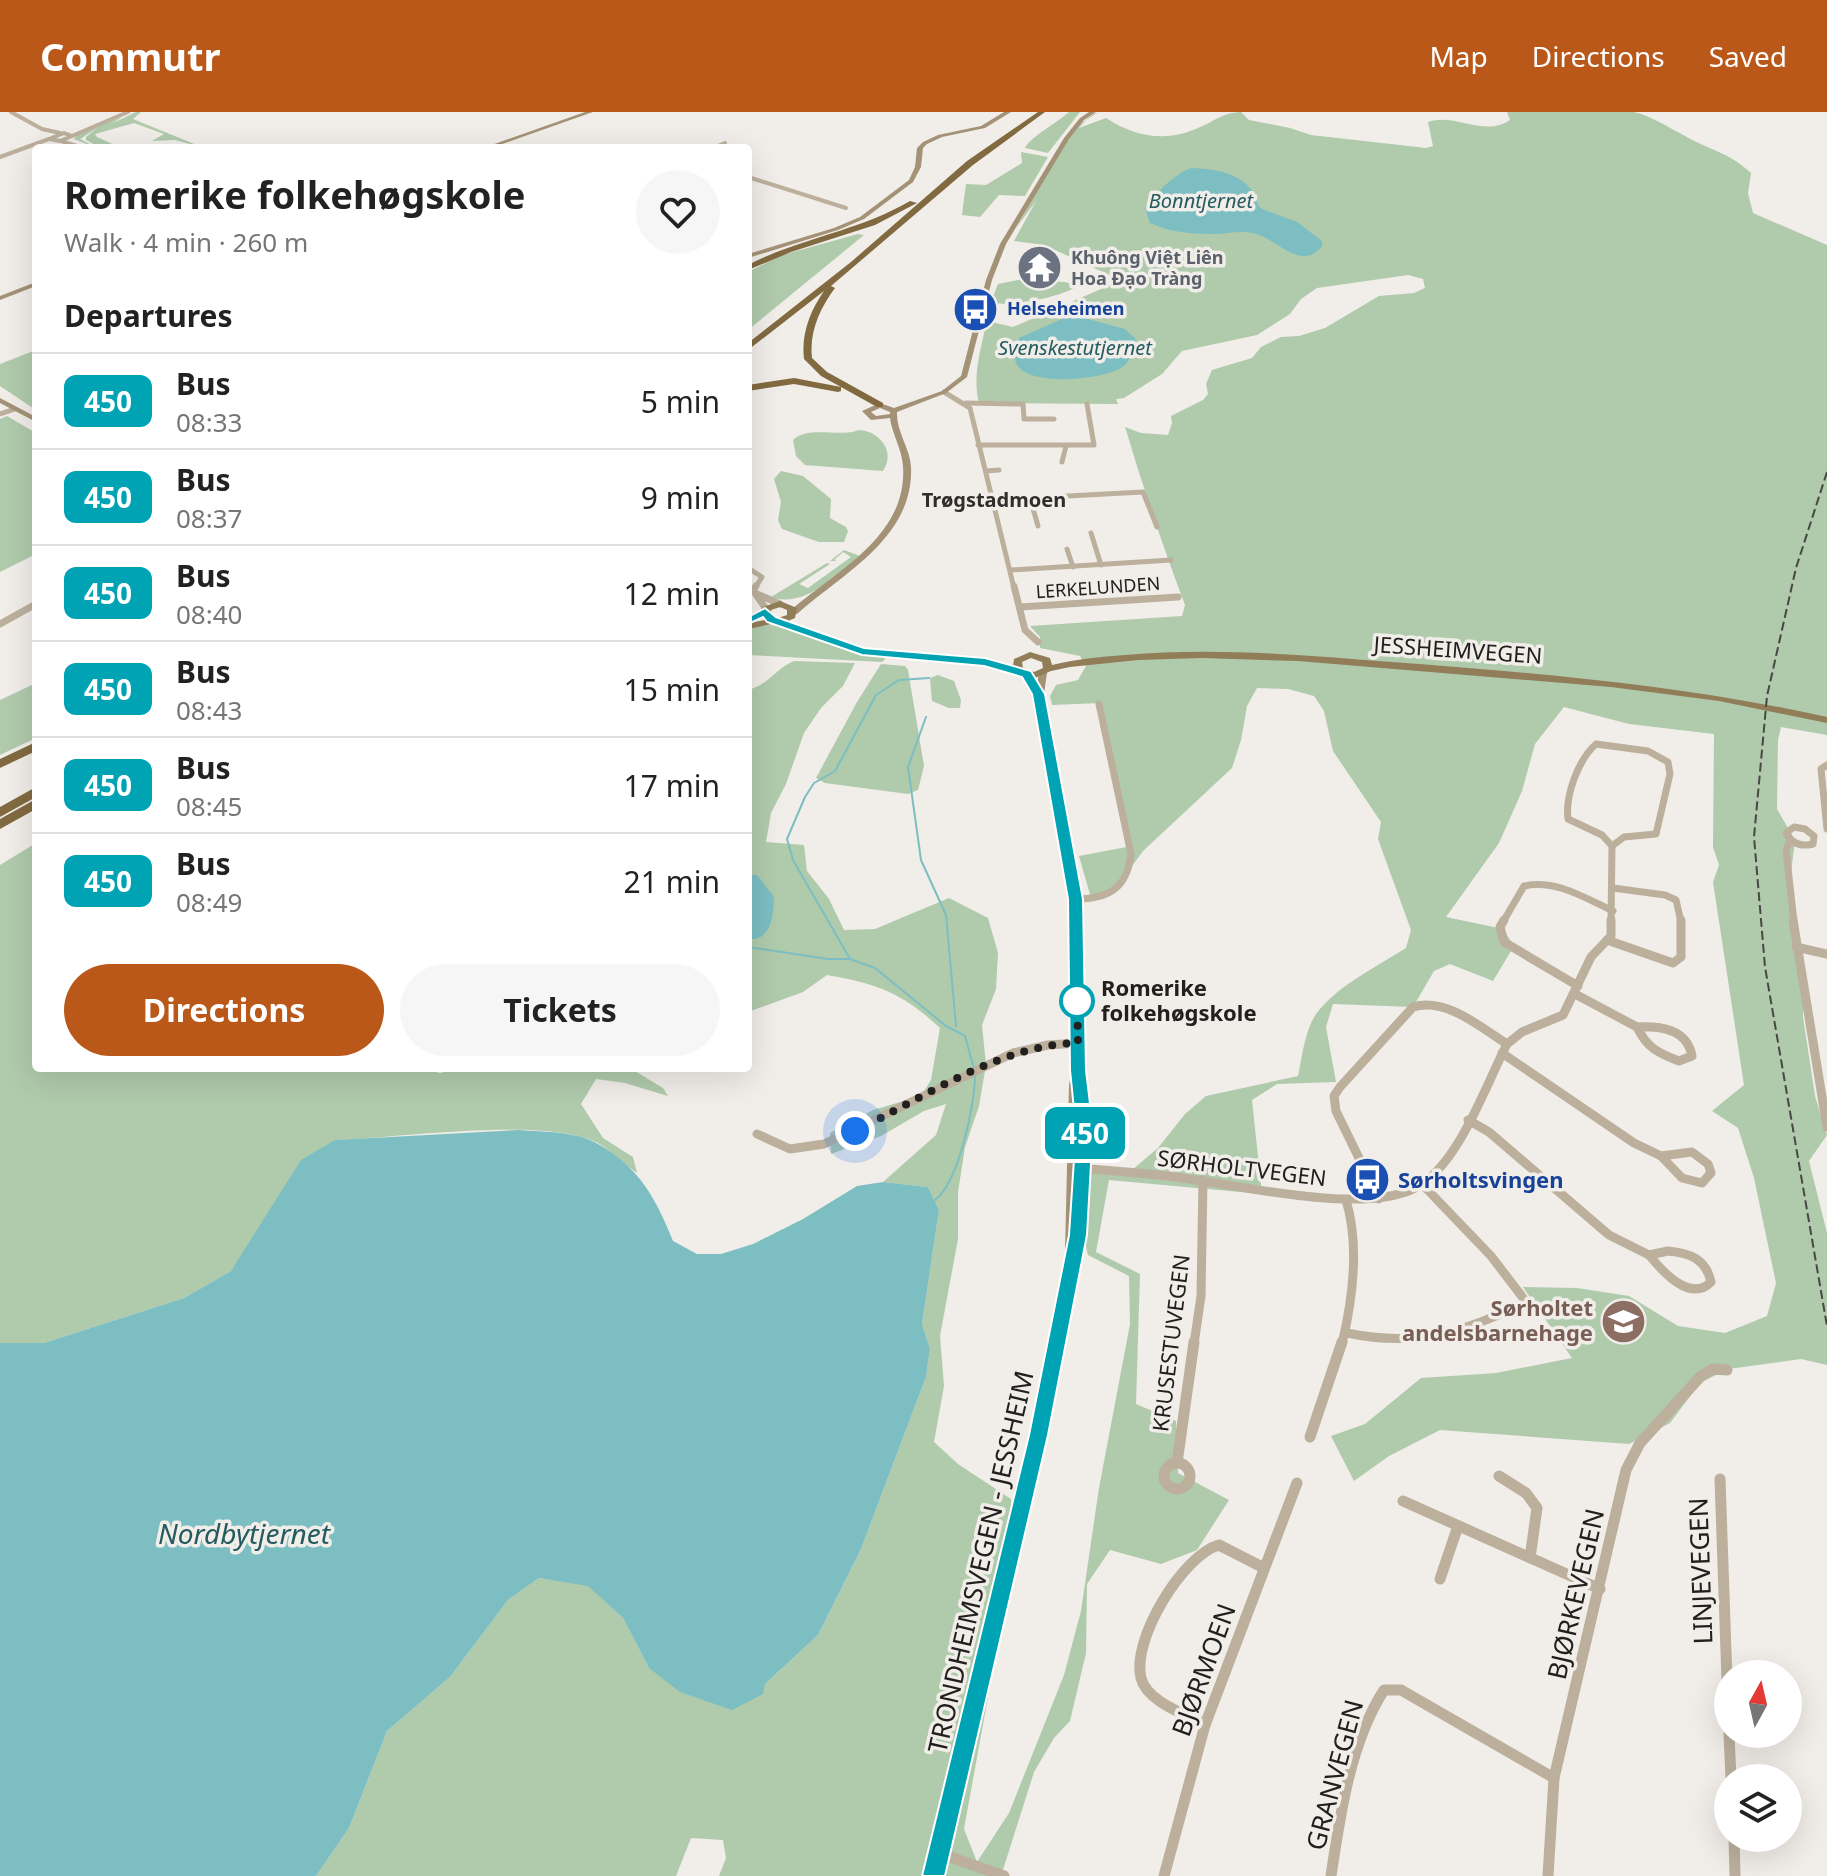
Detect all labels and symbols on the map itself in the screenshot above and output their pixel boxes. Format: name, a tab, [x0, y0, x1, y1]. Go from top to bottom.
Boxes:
water label: Bonntjernet	[1149, 187, 1255, 214]
temple icon: Khuông Việt Liên Hoa Đạo Tràng	[1016, 244, 1064, 292]
place label: Khuông Việt Liên Hoa Đạo Tràng	[1071, 245, 1224, 290]
bus stop icon: Helseheimen	[952, 285, 1000, 333]
place label: Helseheimen	[1007, 296, 1125, 320]
water label: Svenskestutjernet	[998, 334, 1153, 361]
district label: Trøgstadmoen	[922, 486, 1066, 513]
street label: LERKELUNDEN	[1035, 571, 1161, 603]
street label: JESSHEIMVEGEN	[1371, 628, 1543, 670]
place label: Romerike folkehøgskole	[1101, 972, 1257, 1027]
marker: Romerike folkehøgskole	[1060, 984, 1094, 1018]
line badge: 450	[1039, 1107, 1131, 1159]
your location	[835, 1111, 875, 1151]
street label: SØRHOLTVEGEN	[1156, 1142, 1328, 1192]
bus stop icon: Sørholtsvingen	[1343, 1156, 1391, 1204]
place label: Sørholtsvingen	[1398, 1164, 1564, 1194]
street label: KRUSESTUVEGEN	[1144, 1252, 1196, 1433]
place label: Sørholtet andelsbarnehage	[1402, 1292, 1593, 1347]
school or university icon: Sørholtet andelsbarnehage	[1600, 1297, 1648, 1345]
street label: TRONDHEIMSVEGEN - JESSHEIM	[918, 1367, 1042, 1757]
street label: LINJEVEGEN	[1679, 1497, 1721, 1645]
street label: BJØRKEVEGEN	[1538, 1505, 1612, 1683]
water label: Nordbytjernet	[158, 1514, 332, 1552]
street label: BJØRMOEN	[1162, 1598, 1244, 1741]
north arrow	[1714, 1660, 1802, 1748]
street label: GRANVEGEN	[1297, 1695, 1371, 1854]

